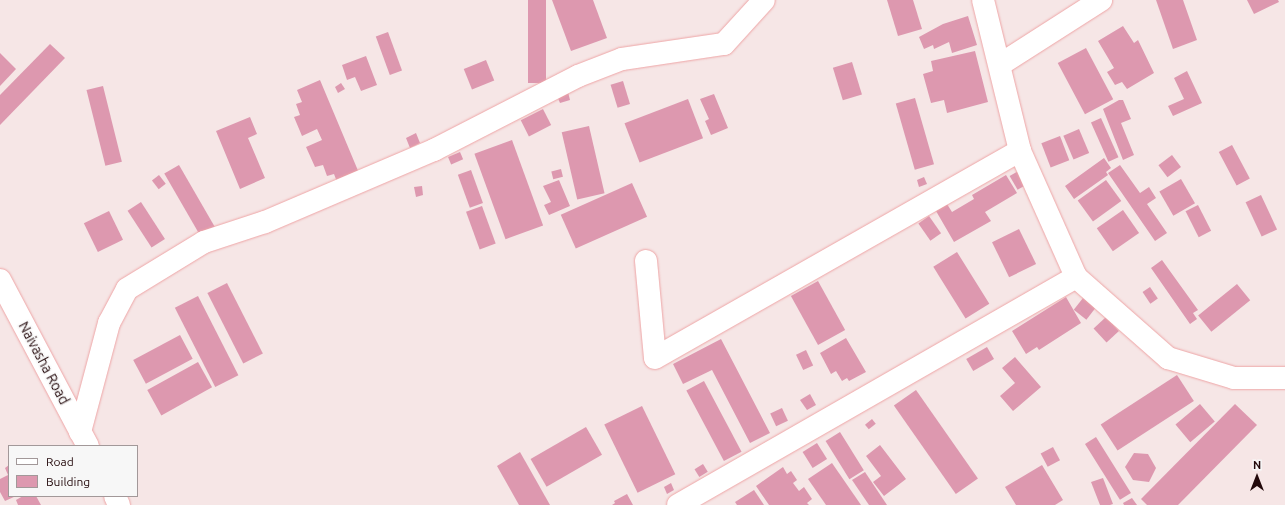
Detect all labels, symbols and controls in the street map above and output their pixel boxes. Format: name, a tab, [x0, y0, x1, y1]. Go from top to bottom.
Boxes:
street label: Naivasha Road	[15, 319, 73, 407]
legend	[8, 445, 138, 497]
text: Road	[46, 455, 74, 468]
north arrow	[1237, 457, 1277, 497]
text: N	[1253, 459, 1261, 471]
text: Building	[46, 475, 90, 488]

